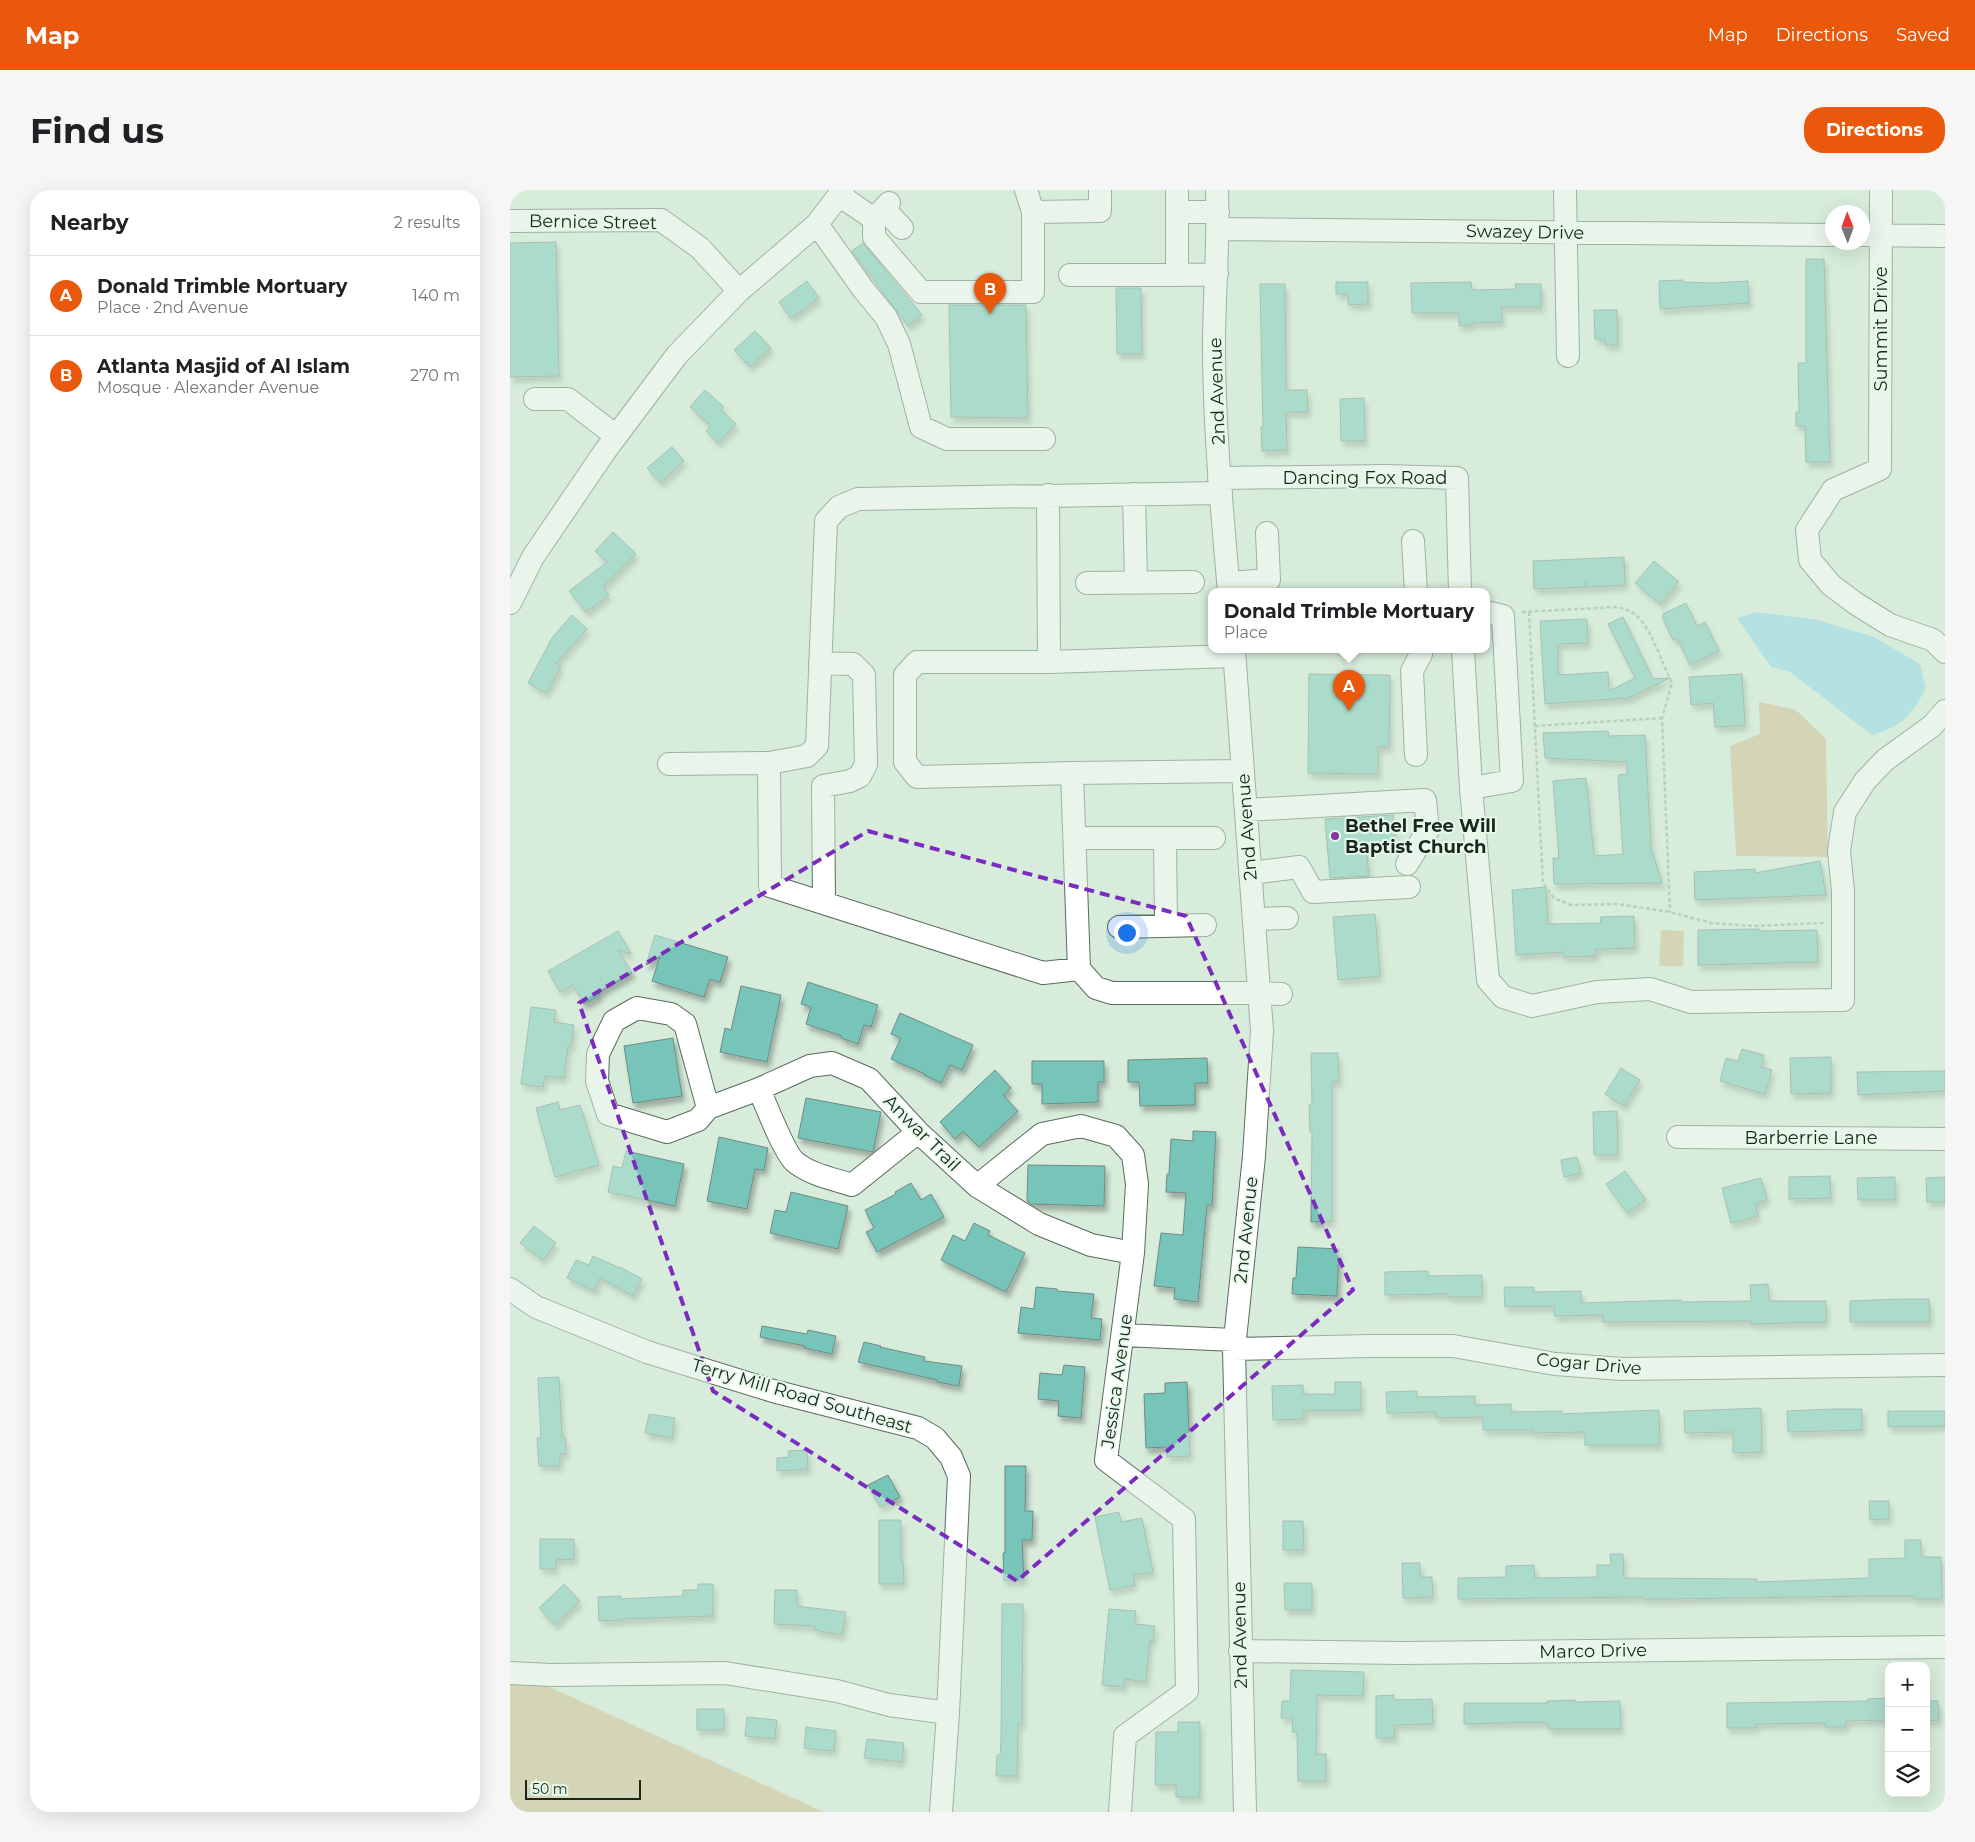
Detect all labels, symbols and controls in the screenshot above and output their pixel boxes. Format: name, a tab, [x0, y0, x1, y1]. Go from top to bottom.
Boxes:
text: Map	[25, 21, 79, 50]
text: Map	[1708, 24, 1748, 46]
text: Directions	[1776, 24, 1868, 46]
text: Saved	[1896, 24, 1950, 46]
button: Directions	[1804, 107, 1945, 153]
text: Find us	[30, 109, 164, 152]
north arrow	[1825, 205, 1870, 250]
text: Nearby	[50, 210, 129, 235]
street label: Bernice Street	[529, 210, 657, 234]
text: 2 results	[394, 213, 460, 232]
street label: Swazey Drive	[1466, 220, 1584, 244]
street label: Summit Drive	[1870, 266, 1892, 392]
pin: B	[974, 273, 1006, 314]
text: Donald Trimble Mortuary	[97, 275, 347, 298]
text: A	[60, 286, 72, 305]
text: 140 m	[412, 286, 460, 305]
text: Place · 2nd Avenue	[97, 298, 249, 317]
street label: 2nd Avenue	[1204, 337, 1230, 445]
text: Atlanta Masjid of Al Islam	[97, 355, 350, 378]
text: B	[60, 366, 72, 385]
text: 270 m	[410, 366, 460, 385]
text: Mosque · Alexander Avenue	[97, 378, 319, 397]
street label: Dancing Fox Road	[1282, 467, 1448, 489]
popup	[1208, 588, 1490, 653]
text: Donald Trimble Mortuary	[1224, 600, 1474, 623]
text: Place	[1224, 623, 1268, 642]
pin: A	[1333, 670, 1365, 711]
street label: 2nd Avenue	[1232, 773, 1262, 881]
place label: Bethel Free Will Baptist Church	[1345, 815, 1496, 858]
marker: Bethel Free Will Baptist Church	[1329, 830, 1341, 842]
your location	[1114, 920, 1140, 946]
street label: Anwar Trail	[879, 1090, 965, 1176]
street label: Barberrie Lane	[1744, 1127, 1878, 1149]
street label: 2nd Avenue	[1229, 1175, 1263, 1284]
street label: Jessica Avenue	[1097, 1312, 1137, 1451]
street label: Cogar Drive	[1535, 1348, 1643, 1380]
street label: Terry Mill Road Southeast	[689, 1354, 915, 1438]
street label: 2nd Avenue	[1228, 1581, 1252, 1689]
street label: Marco Drive	[1539, 1639, 1647, 1663]
map controls	[1885, 1662, 1930, 1797]
button: +	[1885, 1662, 1930, 1707]
button: −	[1885, 1707, 1930, 1752]
button: layers	[1885, 1752, 1930, 1797]
scale bar	[525, 1777, 641, 1800]
text: 50 m	[532, 1780, 568, 1798]

